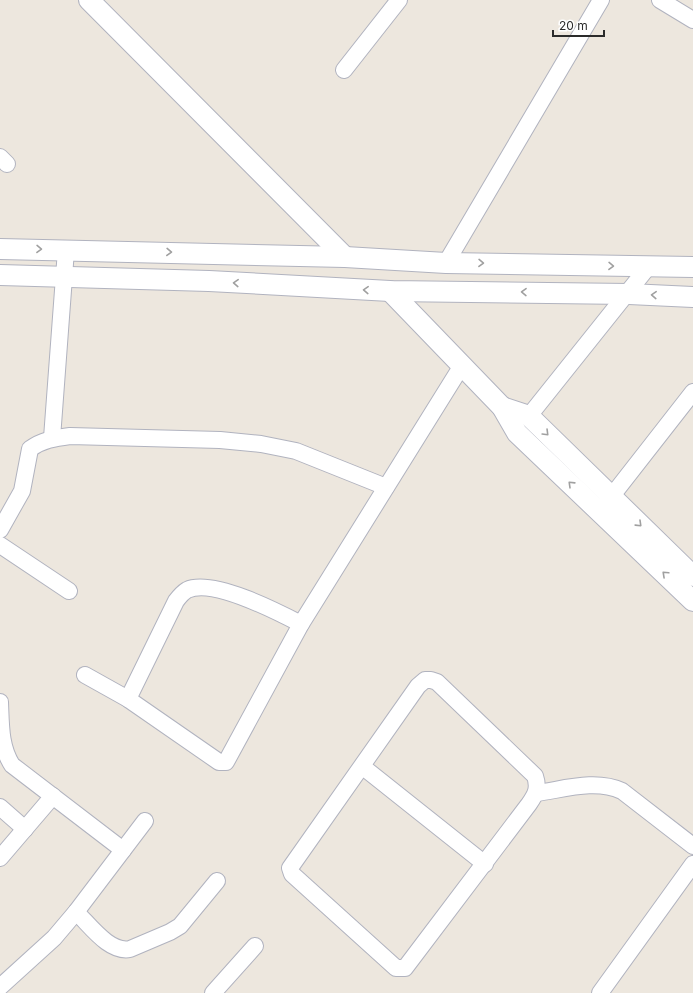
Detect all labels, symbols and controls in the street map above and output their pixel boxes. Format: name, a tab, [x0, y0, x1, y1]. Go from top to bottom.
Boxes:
scale bar	[553, 12, 604, 38]
text: 20 m	[559, 18, 588, 33]
one-way arrow	[36, 245, 42, 254]
one-way arrow	[166, 248, 172, 257]
one-way arrow	[478, 259, 484, 267]
one-way arrow	[608, 262, 614, 270]
one-way arrow	[233, 278, 239, 287]
one-way arrow	[363, 286, 369, 295]
one-way arrow	[521, 288, 527, 296]
one-way arrow	[651, 291, 657, 300]
one-way arrow	[541, 428, 549, 436]
one-way arrow	[568, 482, 575, 489]
one-way arrow	[634, 519, 642, 527]
one-way arrow	[662, 571, 670, 579]

